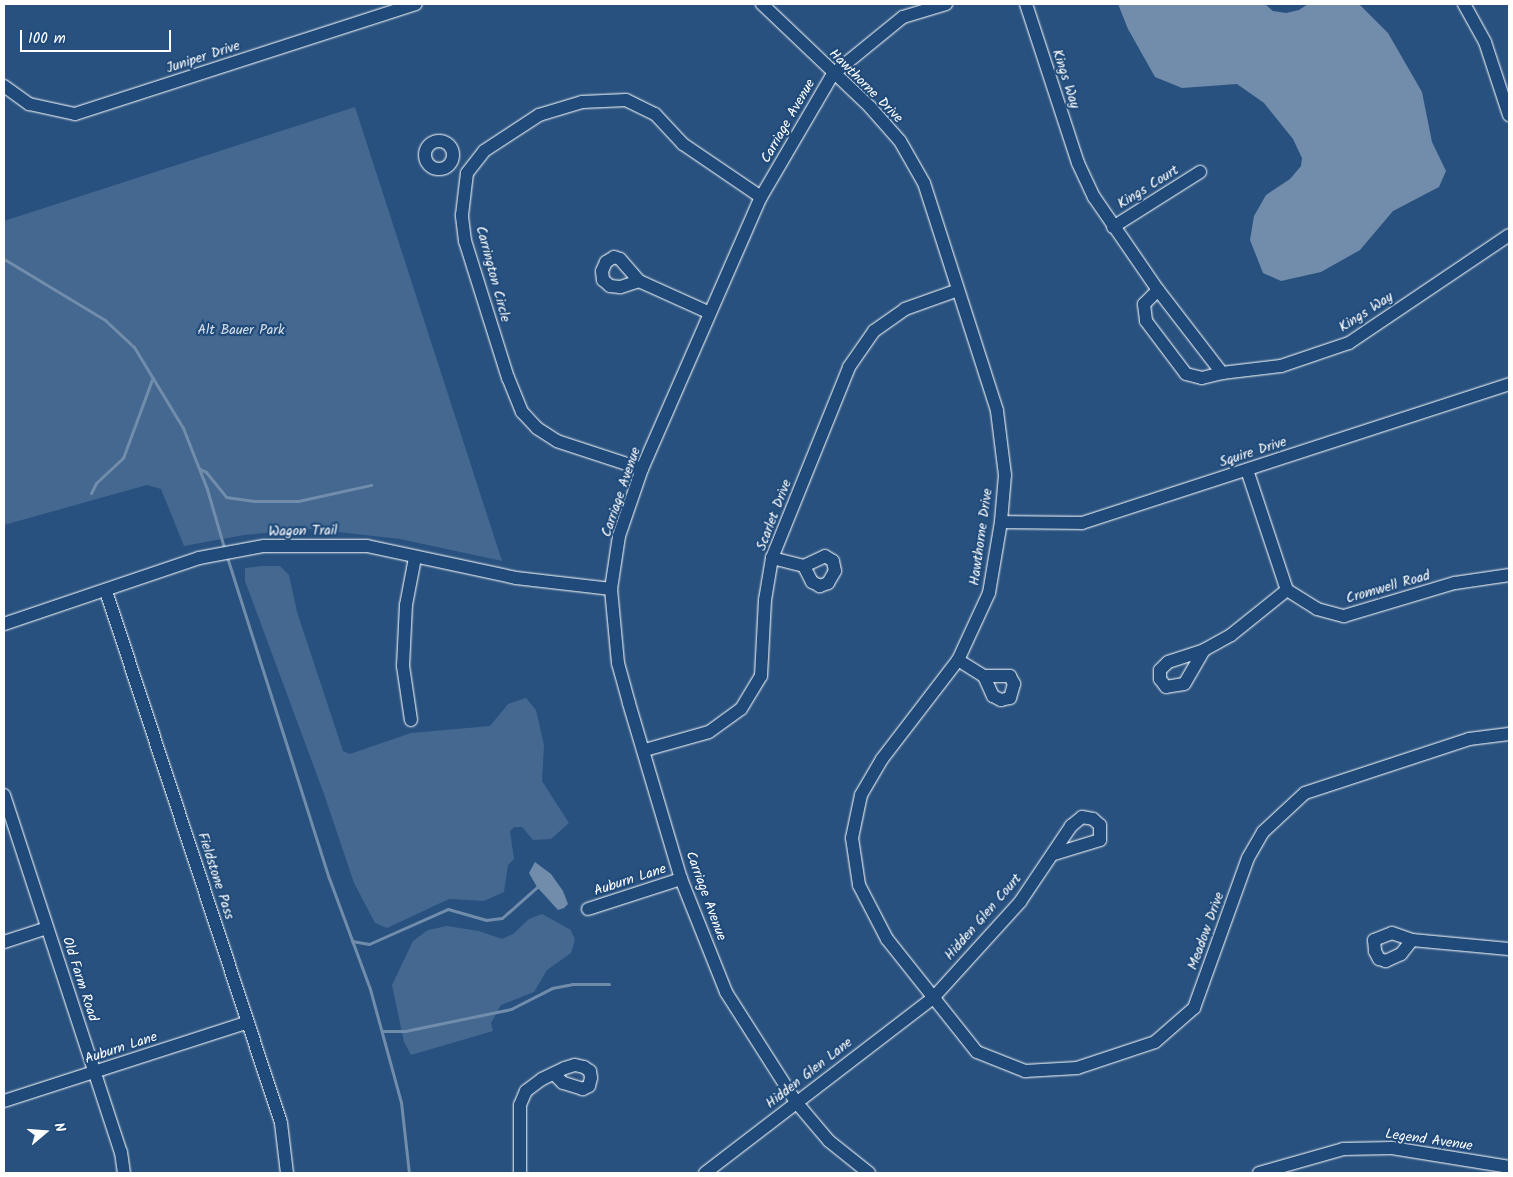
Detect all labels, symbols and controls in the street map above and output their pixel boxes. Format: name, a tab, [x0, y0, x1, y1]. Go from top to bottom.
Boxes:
scale bar	[22, 20, 174, 52]
text: 100 m	[28, 27, 66, 51]
street label: Juniper Drive	[164, 37, 242, 77]
street label: Hawthorne Drive	[825, 45, 907, 127]
street label: Kings Way	[1049, 47, 1083, 111]
street label: Carriage Avenue	[757, 76, 819, 166]
street label: Kings Court	[1114, 162, 1182, 212]
street label: Carrington Circle	[472, 224, 514, 324]
street label: Kings Way	[1336, 288, 1396, 336]
park label: Alt Bauer Park	[197, 322, 285, 338]
street label: Squire Drive	[1217, 433, 1289, 471]
street label: Carriage Avenue	[598, 445, 644, 539]
street label: Scarlet Drive	[753, 477, 795, 553]
street label: Hawthorne Drive	[966, 487, 996, 587]
street label: Wagon Trail	[268, 522, 338, 540]
street label: Cromwell Road	[1344, 567, 1432, 607]
street label: Fieldstone Pass	[194, 830, 238, 922]
street label: Carriage Avenue	[682, 849, 730, 943]
street label: Auburn Lane	[592, 860, 668, 900]
street label: Hidden Glen Court	[941, 870, 1025, 964]
street label: Meadow Drive	[1184, 890, 1228, 972]
street label: Old Farm Road	[58, 935, 102, 1023]
street label: Auburn Lane	[83, 1028, 159, 1068]
street label: Hidden Glen Lane	[762, 1034, 856, 1112]
north arrow	[20, 1107, 70, 1157]
text: N	[47, 1120, 71, 1135]
street label: Legend Avenue	[1384, 1126, 1474, 1154]

